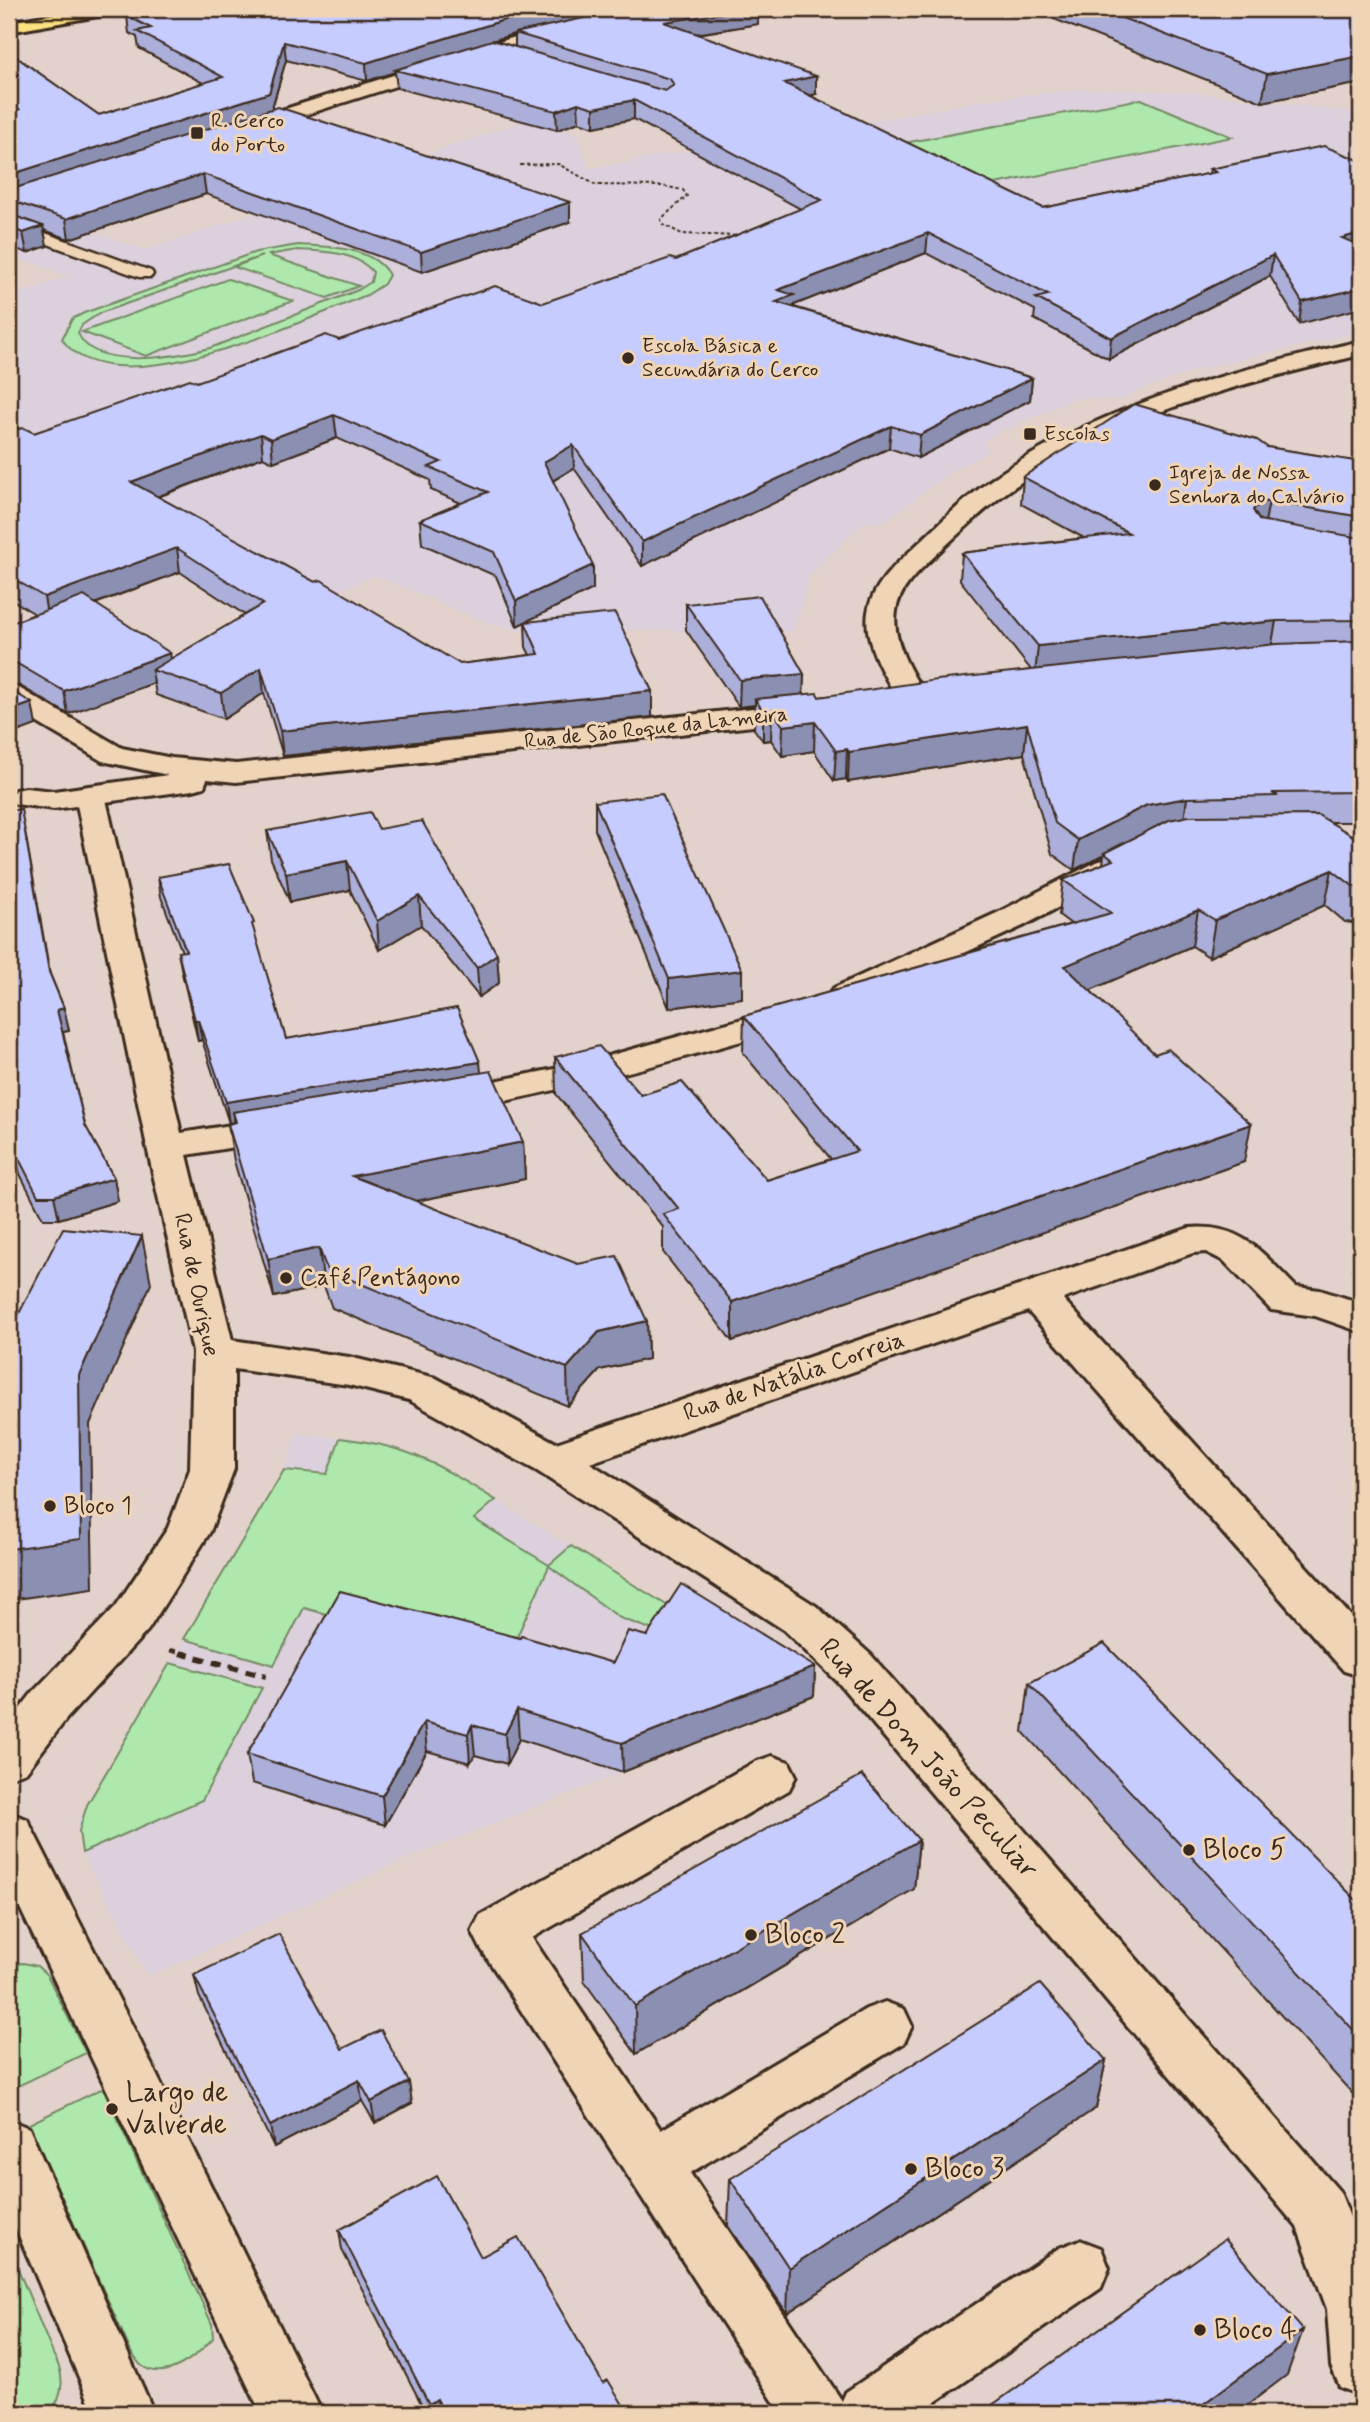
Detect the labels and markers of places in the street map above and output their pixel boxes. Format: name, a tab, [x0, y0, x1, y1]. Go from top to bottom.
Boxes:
place label: R. Cerco do Porto	[211, 107, 285, 159]
marker: R. Cerco do Porto	[189, 125, 205, 141]
place label: Escola Básica e Secundária do Cerco	[642, 332, 818, 384]
marker: Escola Básica e Secundária do Cerco	[620, 350, 636, 366]
place label: Escolas	[1044, 420, 1110, 448]
marker: Escolas	[1022, 426, 1038, 442]
place label: Igreja de Nossa Senhora do Calvário	[1169, 459, 1344, 511]
marker: Igreja de Nossa Senhora do Calvário	[1147, 477, 1163, 493]
place label: Café Pentágono	[300, 1263, 460, 1294]
marker: Café Pentágono	[278, 1270, 294, 1286]
place label: Bloco 1	[64, 1491, 132, 1522]
marker: Bloco 1	[42, 1498, 58, 1514]
place label: Bloco 5	[1203, 1832, 1286, 1869]
marker: Bloco 5	[1181, 1842, 1197, 1858]
place label: Bloco 2	[765, 1917, 846, 1954]
marker: Bloco 2	[743, 1927, 759, 1943]
place label: Largo de Valverde	[126, 2075, 228, 2144]
marker: Largo de Valverde	[104, 2101, 120, 2117]
place label: Bloco 3	[925, 2151, 1005, 2188]
marker: Bloco 3	[903, 2161, 919, 2177]
place label: Bloco 4	[1214, 2312, 1297, 2349]
marker: Bloco 4	[1192, 2322, 1208, 2338]

